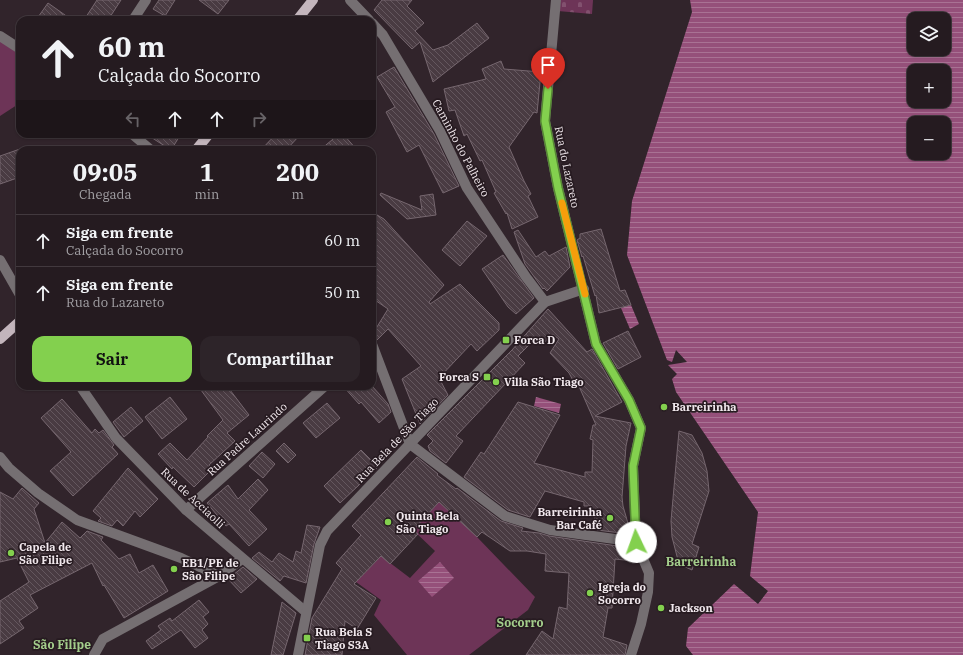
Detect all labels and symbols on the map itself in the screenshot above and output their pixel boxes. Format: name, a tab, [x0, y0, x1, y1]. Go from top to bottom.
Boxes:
pin	[531, 48, 565, 89]
street label: Caminho do Palheiro	[429, 97, 493, 199]
street label: Rua do Lazareto	[552, 125, 582, 209]
place label: Forca D	[514, 333, 555, 347]
marker: Forca D	[501, 335, 511, 345]
place label: Forca S	[439, 370, 479, 384]
marker: Forca S	[482, 372, 492, 382]
place label: Villa São Tiago	[504, 375, 584, 389]
marker: Villa São Tiago	[491, 377, 501, 387]
street label: Rua Bela de São Tiago	[353, 395, 441, 485]
street label: Rua Padre Laurindo	[204, 399, 290, 479]
place label: Barreirinha	[672, 400, 737, 414]
marker: Barreirinha	[659, 402, 669, 412]
street label: Rua de Acciaolli	[158, 465, 228, 532]
place label: Barreirinha Bar Café	[537, 505, 602, 532]
place label: Quinta Bela São Tiago	[396, 509, 459, 536]
marker: Barreirinha Bar Café	[605, 513, 615, 523]
marker: Quinta Bela São Tiago	[383, 517, 393, 527]
position arrow	[615, 521, 657, 563]
place label: Capela de São Filipe	[19, 540, 72, 567]
marker: Capela de São Filipe	[6, 548, 16, 558]
district label: Barreirinha	[666, 554, 736, 569]
place label: EB1/PE de São Filipe	[182, 556, 239, 583]
marker: EB1/PE de São Filipe	[169, 564, 179, 574]
place label: Igreja do Socorro	[598, 580, 646, 607]
marker: Igreja do Socorro	[585, 588, 595, 598]
place label: Jackson	[669, 601, 713, 615]
marker: Jackson	[656, 603, 666, 613]
district label: Socorro	[497, 615, 543, 630]
place label: Rua Bela S Tiago S3A	[315, 625, 372, 652]
marker: Rua Bela S Tiago S3A	[302, 633, 312, 643]
district label: São Filipe	[33, 637, 91, 652]

